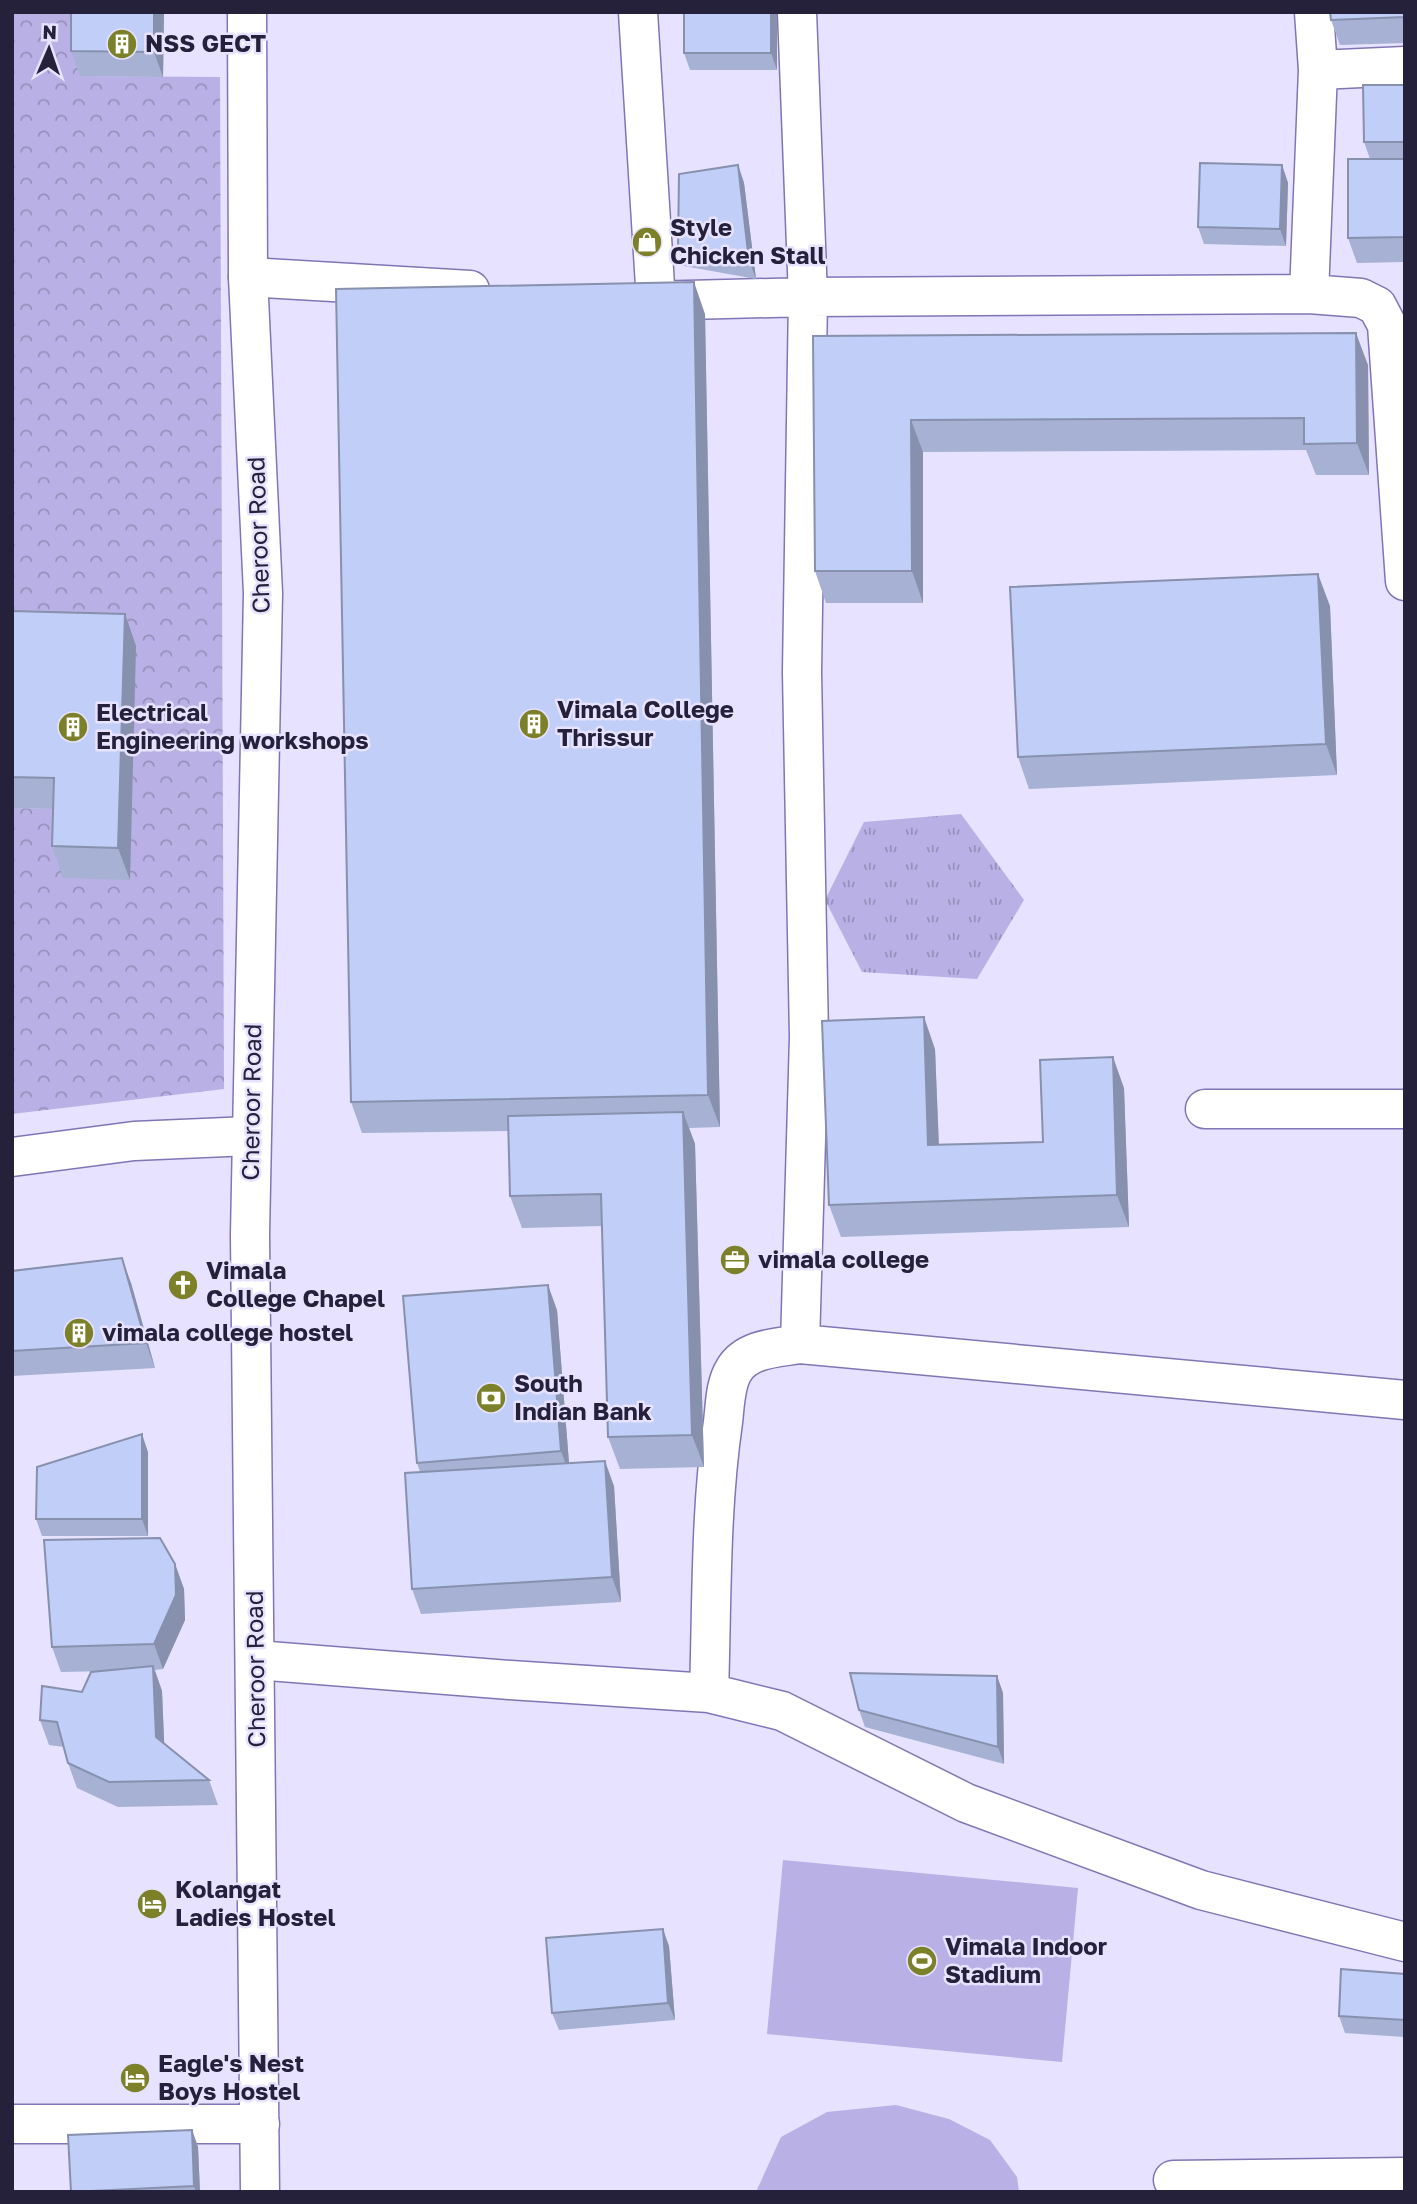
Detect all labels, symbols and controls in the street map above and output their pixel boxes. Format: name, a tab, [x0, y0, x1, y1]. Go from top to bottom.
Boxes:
north arrow	[14, 14, 84, 84]
text: N	[42, 20, 57, 43]
building icon: NSS GECT	[105, 27, 139, 61]
place label: NSS GECT	[145, 28, 267, 57]
place label: Style Chicken Stall	[670, 212, 826, 269]
shop icon: Style Chicken Stall	[630, 225, 664, 259]
street label: Cheroor Road	[240, 456, 275, 614]
place label: Vimala College Thrissur	[557, 694, 734, 751]
place label: Electrical Engineering workshops	[96, 697, 369, 754]
building icon: Vimala College Thrissur	[517, 707, 551, 741]
building icon: Electrical Engineering workshops	[56, 710, 90, 744]
street label: Cheroor Road	[235, 1023, 266, 1181]
office icon: vimala college	[718, 1243, 752, 1277]
place label: vimala college	[758, 1244, 929, 1273]
place label: Vimala College Chapel	[206, 1255, 385, 1312]
church icon: Vimala College Chapel	[166, 1268, 200, 1302]
building icon: vimala college hostel	[62, 1316, 96, 1350]
place label: vimala college hostel	[102, 1317, 353, 1346]
place label: South Indian Bank	[514, 1368, 652, 1425]
bank icon: South Indian Bank	[474, 1381, 508, 1415]
street label: Cheroor Road	[239, 1590, 270, 1748]
place label: Kolangat Ladies Hostel	[175, 1874, 336, 1931]
hotel icon: Kolangat Ladies Hostel	[135, 1887, 169, 1921]
place label: Vimala Indoor Stadium	[945, 1931, 1107, 1988]
sports icon: Vimala Indoor Stadium	[905, 1944, 939, 1978]
place label: Eagle's Nest Boys Hostel	[158, 2048, 304, 2105]
hotel icon: Eagle's Nest Boys Hostel	[118, 2061, 152, 2095]

